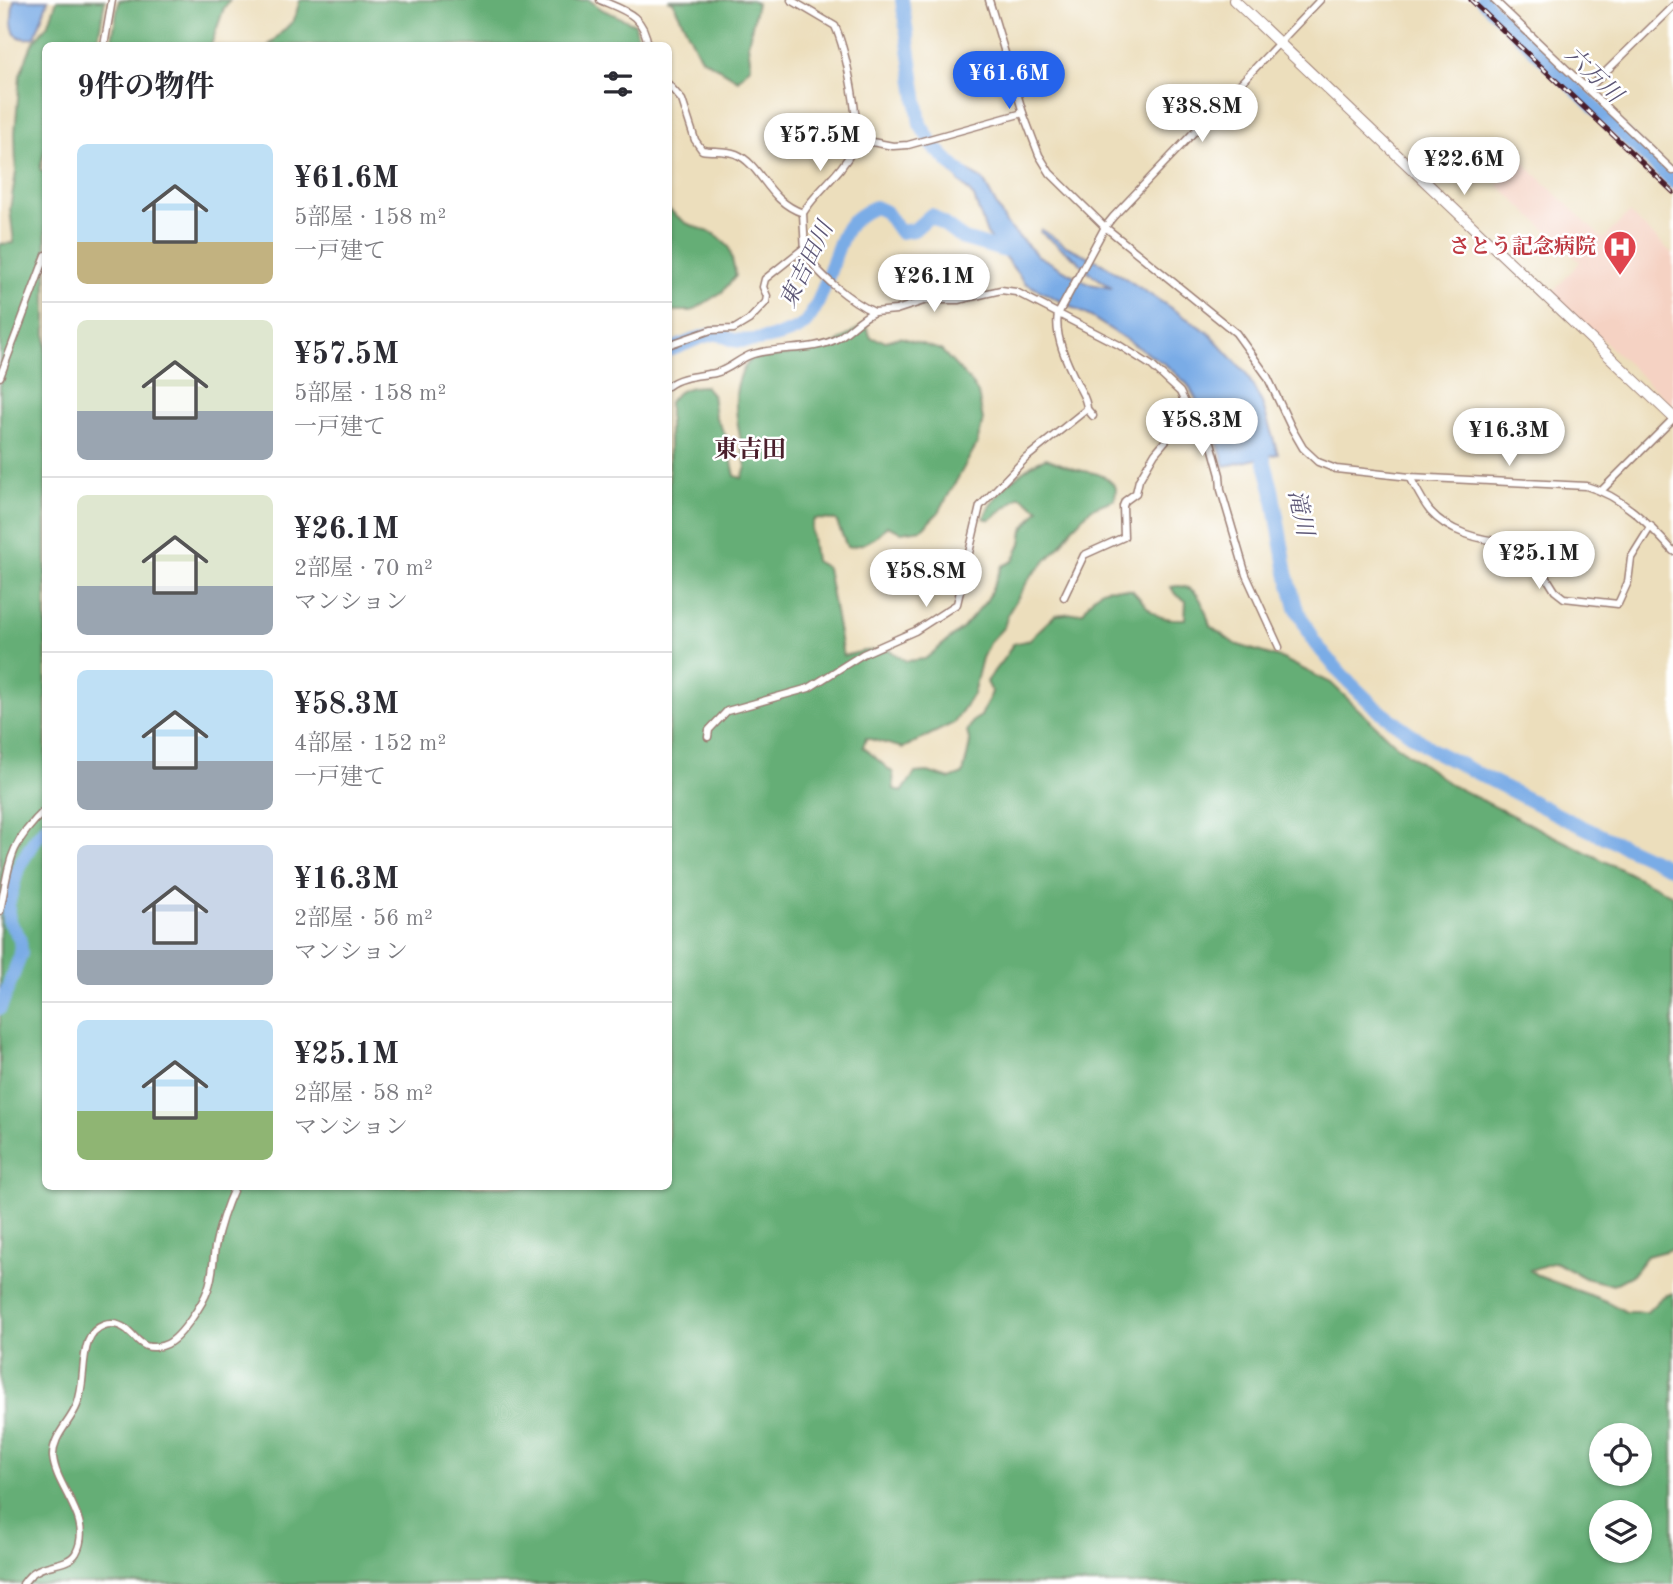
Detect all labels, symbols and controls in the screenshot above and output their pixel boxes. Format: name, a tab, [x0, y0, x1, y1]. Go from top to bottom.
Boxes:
water label: 六万川	[1560, 42, 1629, 109]
pin: ¥61.6M	[952, 52, 1066, 111]
text: ¥61.6M	[969, 62, 1049, 85]
icon: filters	[599, 65, 637, 103]
text: 9件の物件	[77, 73, 214, 103]
pin: ¥38.8M	[1145, 85, 1259, 144]
text: ¥38.8M	[1162, 95, 1242, 118]
pin: ¥57.5M	[763, 114, 877, 173]
text: ¥57.5M	[780, 124, 860, 147]
pin: ¥22.6M	[1407, 138, 1521, 197]
text: ¥22.6M	[1424, 148, 1504, 171]
text: ¥61.6M	[294, 164, 399, 194]
icon: home	[133, 172, 217, 256]
text: 5部屋 · 158 m²	[294, 206, 446, 229]
water label: 東吉田川	[775, 215, 839, 311]
hospital icon: さとう記念病院	[1601, 228, 1639, 277]
place label: さとう記念病院	[1449, 235, 1596, 258]
text: 一戸建て	[294, 240, 386, 263]
pin: ¥26.1M	[877, 254, 991, 314]
text: ¥26.1M	[894, 265, 974, 288]
text: ¥57.5M	[294, 340, 399, 370]
icon: home	[133, 348, 217, 432]
text: 5部屋 · 158 m²	[294, 382, 446, 405]
pin: ¥58.3M	[1145, 398, 1259, 458]
pin: ¥16.3M	[1452, 408, 1566, 468]
text: ¥58.3M	[1162, 409, 1242, 432]
text: 一戸建て	[294, 416, 386, 439]
text: ¥16.3M	[1469, 419, 1549, 442]
district label: 東吉田	[714, 436, 786, 463]
water label: 滝川	[1284, 488, 1319, 541]
text: ¥26.1M	[294, 515, 399, 545]
icon: home	[133, 523, 217, 607]
pin: ¥25.1M	[1482, 532, 1596, 591]
text: ¥25.1M	[1499, 542, 1579, 565]
pin: ¥58.8M	[869, 550, 983, 609]
text: 2部屋 · 70 m²	[294, 557, 433, 580]
text: ¥58.8M	[886, 560, 966, 583]
text: マンション	[294, 591, 408, 614]
text: ¥58.3M	[294, 690, 399, 720]
icon: home	[133, 698, 217, 782]
text: 4部屋 · 152 m²	[294, 732, 446, 755]
text: 一戸建て	[294, 766, 386, 789]
text: ¥16.3M	[294, 865, 399, 895]
icon: home	[133, 873, 217, 957]
text: 2部屋 · 56 m²	[294, 907, 433, 930]
text: マンション	[294, 941, 408, 964]
text: ¥25.1M	[294, 1040, 399, 1070]
icon: home	[133, 1048, 217, 1132]
text: 2部屋 · 58 m²	[294, 1082, 433, 1105]
text: マンション	[294, 1116, 408, 1139]
map controls	[1589, 1423, 1652, 1563]
button: locate	[1589, 1423, 1652, 1486]
button: layers	[1589, 1500, 1652, 1563]

